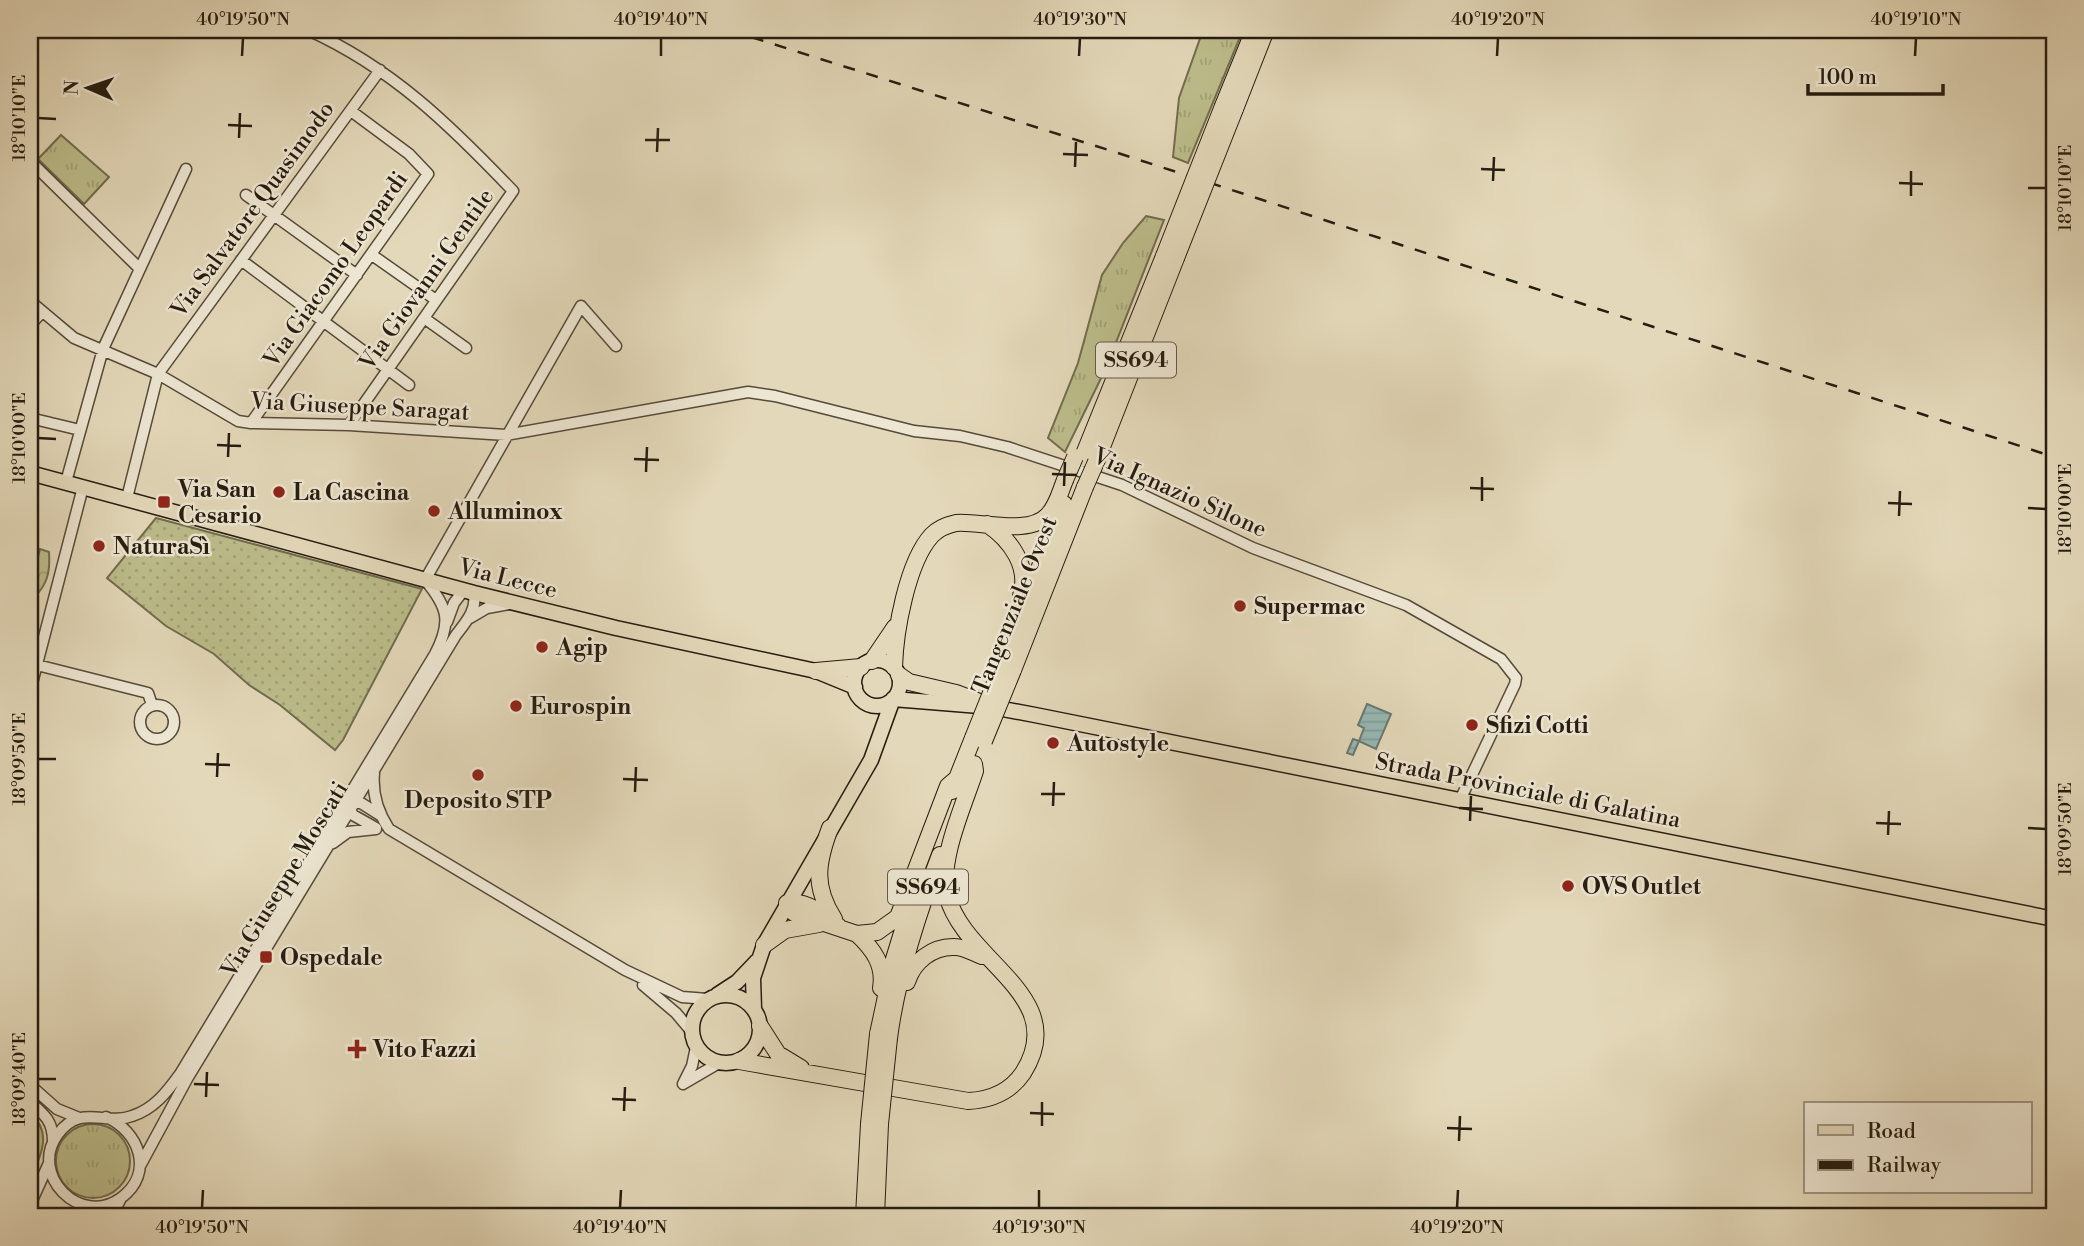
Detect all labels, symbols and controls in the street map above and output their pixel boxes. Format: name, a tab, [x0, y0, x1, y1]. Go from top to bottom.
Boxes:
text: 40°19'50"N	[196, 8, 290, 31]
text: 40°19'40"N	[614, 8, 709, 31]
text: 40°19'30"N	[1033, 8, 1127, 31]
text: 40°19'20"N	[1451, 8, 1546, 31]
text: 40°19'10"N	[1871, 8, 1962, 31]
north arrow	[52, 52, 122, 122]
scale bar	[1808, 52, 1942, 96]
text: 100 m	[1818, 65, 1877, 91]
text: 18°10'10"E	[8, 75, 31, 161]
text: N	[60, 80, 84, 95]
street label: Via Salvatore Quasimodo	[164, 96, 341, 324]
text: 18°10'10"E	[2054, 145, 2077, 231]
street label: Via Giacomo Leopardi	[257, 166, 414, 374]
street label: Via Giovanni Gentile	[353, 183, 500, 377]
road number: SS694	[1096, 342, 1176, 378]
street label: Via Giuseppe Saragat	[249, 387, 470, 427]
text: 18°10'00"E	[8, 392, 31, 484]
street label: Via Ignazio Silone	[1087, 442, 1271, 544]
text: 18°10'00"E	[2054, 463, 2077, 555]
place label: Via San Cesario	[177, 476, 262, 530]
place label: La Cascina	[293, 479, 410, 507]
marker: La Cascina	[271, 484, 287, 500]
marker: Via San Cesario	[156, 494, 172, 510]
place label: Alluminox	[447, 498, 563, 526]
marker: Alluminox	[426, 503, 442, 519]
street label: Tangenziale Ovest	[966, 512, 1063, 699]
place label: NaturaSì	[113, 533, 210, 561]
marker: NaturaSì	[91, 538, 107, 554]
street label: Via Lecce	[454, 553, 560, 605]
place label: Supermac	[1254, 593, 1366, 621]
marker: Supermac	[1232, 598, 1248, 614]
place label: Agip	[555, 634, 608, 662]
marker: Agip	[534, 639, 550, 655]
place label: Eurospin	[530, 693, 631, 721]
marker: Eurospin	[508, 698, 524, 714]
text: 18°09'50"E	[8, 712, 31, 806]
place label: Sfizi Cotti	[1486, 712, 1589, 740]
marker: Sfizi Cotti	[1464, 717, 1480, 733]
place label: Autostyle	[1066, 730, 1169, 758]
marker: Autostyle	[1045, 735, 1061, 751]
street label: Strada Provinciale di Galatina	[1373, 748, 1683, 834]
marker: Deposito STP	[470, 767, 486, 783]
street label: Via Giuseppe Moscati	[215, 776, 354, 983]
text: 18°09'50"E	[2054, 782, 2077, 876]
place label: Deposito STP	[404, 787, 552, 815]
road number: SS694	[888, 870, 968, 904]
place label: OVS Outlet	[1582, 873, 1702, 901]
marker: OVS Outlet	[1560, 878, 1576, 894]
place label: Ospedale	[280, 944, 383, 972]
marker: Ospedale	[258, 949, 274, 965]
text: 18°09'40"E	[8, 1032, 31, 1126]
place label: Vito Fazzi	[372, 1036, 476, 1064]
marker: Vito Fazzi	[347, 1039, 367, 1059]
legend	[1804, 1102, 2032, 1194]
text: Road	[1867, 1119, 1916, 1145]
text: Railway	[1867, 1153, 1942, 1179]
text: 40°19'50"N	[155, 1216, 249, 1239]
text: 40°19'40"N	[573, 1216, 668, 1239]
text: 40°19'30"N	[992, 1216, 1086, 1239]
text: 40°19'20"N	[1410, 1216, 1505, 1239]

